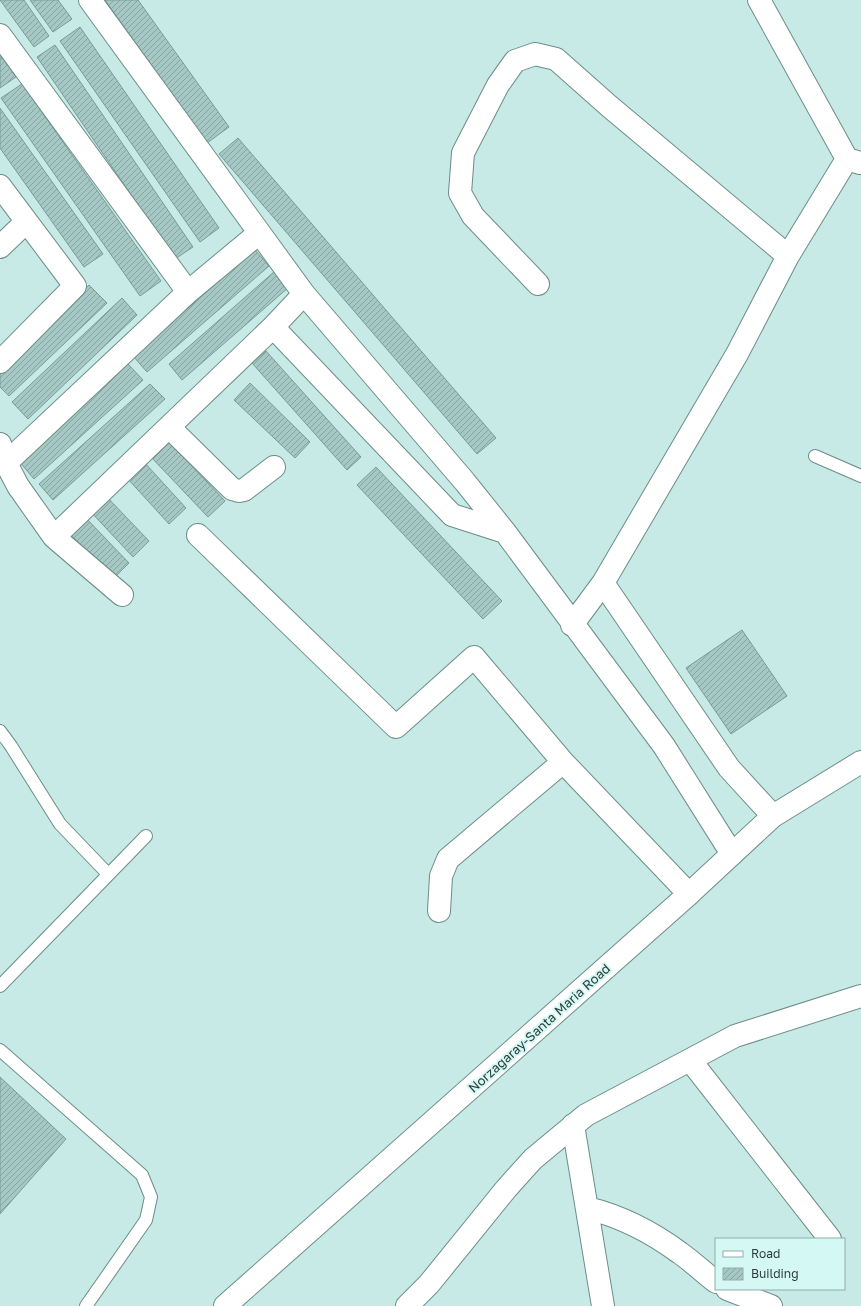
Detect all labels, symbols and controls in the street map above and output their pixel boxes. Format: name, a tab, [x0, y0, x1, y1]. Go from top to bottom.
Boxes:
street label: Norzagaray-Santa Maria Road	[465, 960, 613, 1096]
legend	[715, 1238, 845, 1290]
text: Road	[751, 1246, 780, 1261]
text: Building	[751, 1266, 799, 1281]

